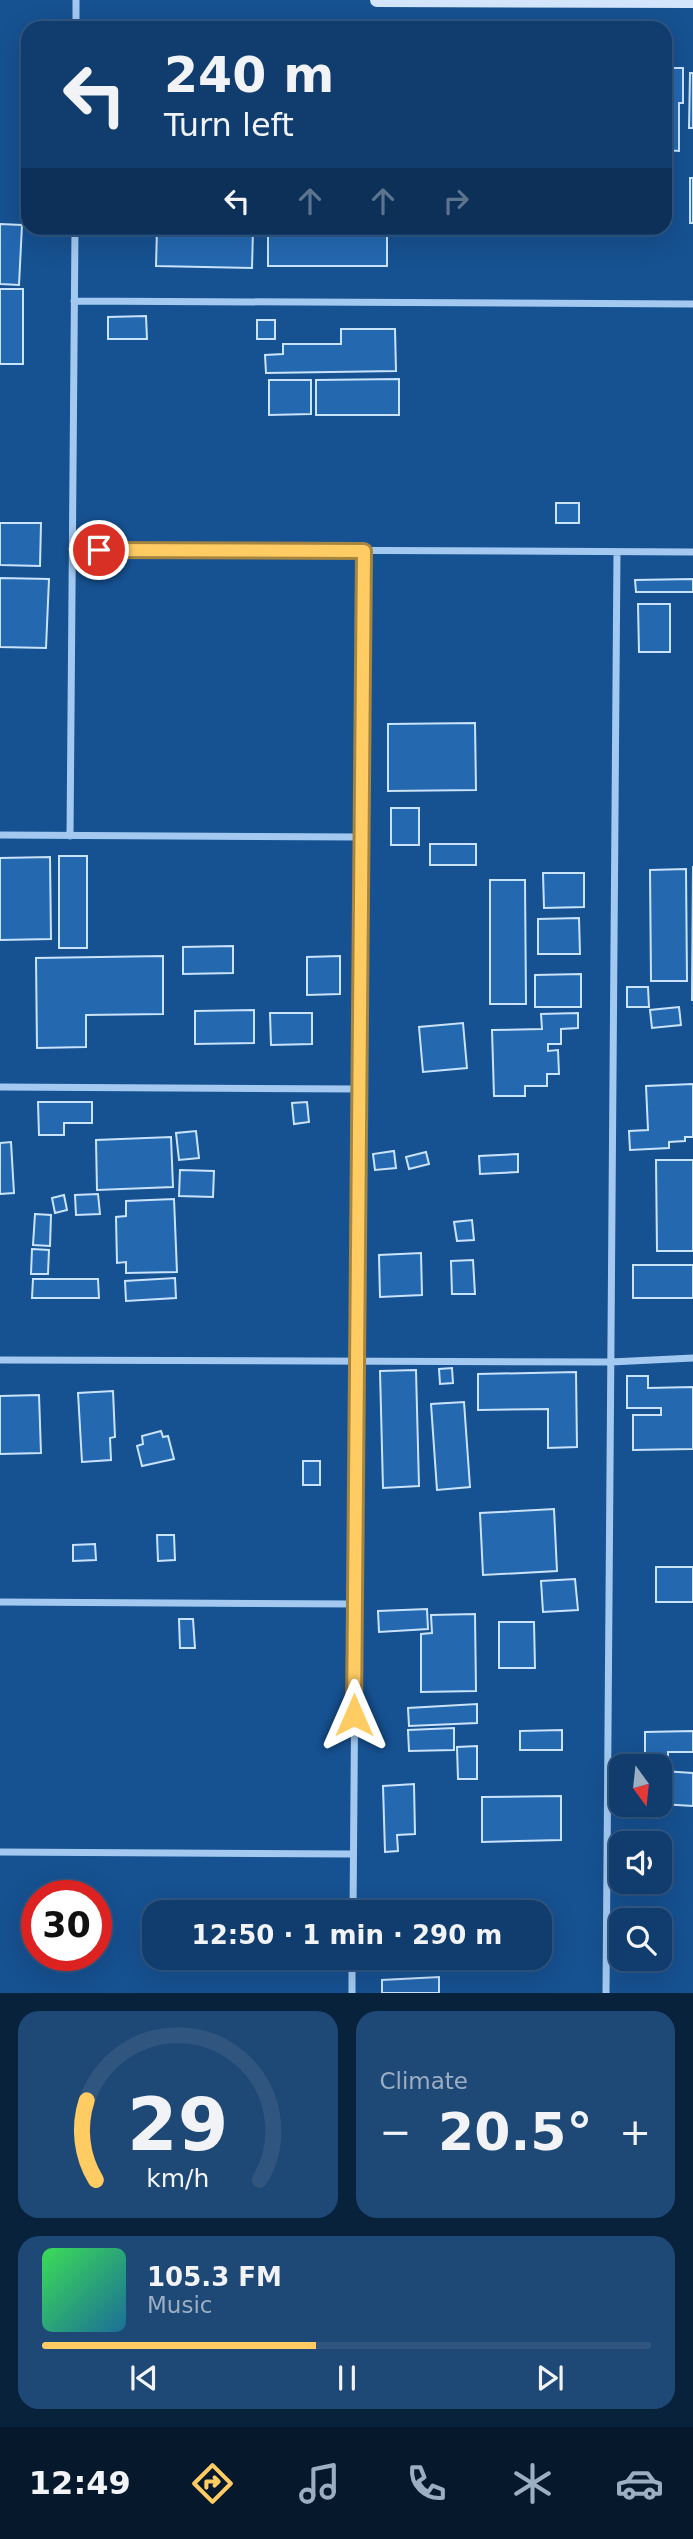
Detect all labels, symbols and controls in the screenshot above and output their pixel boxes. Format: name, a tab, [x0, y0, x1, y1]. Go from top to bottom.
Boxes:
text: 240 m	[164, 47, 334, 104]
icon: left	[49, 49, 140, 140]
text: Turn left	[164, 106, 294, 144]
icon: left	[218, 182, 256, 220]
icon: ahead	[291, 182, 329, 220]
icon: ahead	[364, 182, 402, 220]
icon: right	[437, 182, 475, 220]
pin	[69, 520, 129, 580]
icon: arrive	[80, 531, 118, 569]
position arrow	[317, 1678, 391, 1752]
north arrow	[609, 1754, 672, 1816]
map controls	[609, 1754, 672, 1971]
button: sound	[609, 1831, 672, 1894]
speed limit sign: 30	[21, 1880, 112, 1971]
button: search	[609, 1908, 672, 1971]
text: 12:50 · 1 min · 290 m	[192, 1920, 502, 1950]
text: Climate	[380, 2068, 468, 2094]
text: 29	[127, 2083, 228, 2168]
text: 20.5°	[438, 2102, 592, 2162]
text: −	[380, 2110, 411, 2154]
text: +	[619, 2110, 651, 2154]
text: km/h	[146, 2164, 209, 2193]
text: 105.3 FM	[147, 2262, 282, 2292]
text: Music	[147, 2292, 212, 2318]
icon: previous	[125, 2359, 163, 2397]
icon: pause	[328, 2359, 366, 2397]
icon: next	[531, 2359, 569, 2397]
icon: directions	[188, 2459, 237, 2508]
icon: music	[295, 2459, 344, 2508]
icon: phone	[402, 2459, 451, 2508]
icon: climate	[508, 2459, 557, 2508]
icon: car	[615, 2459, 664, 2508]
text: 12:49	[29, 2464, 131, 2502]

